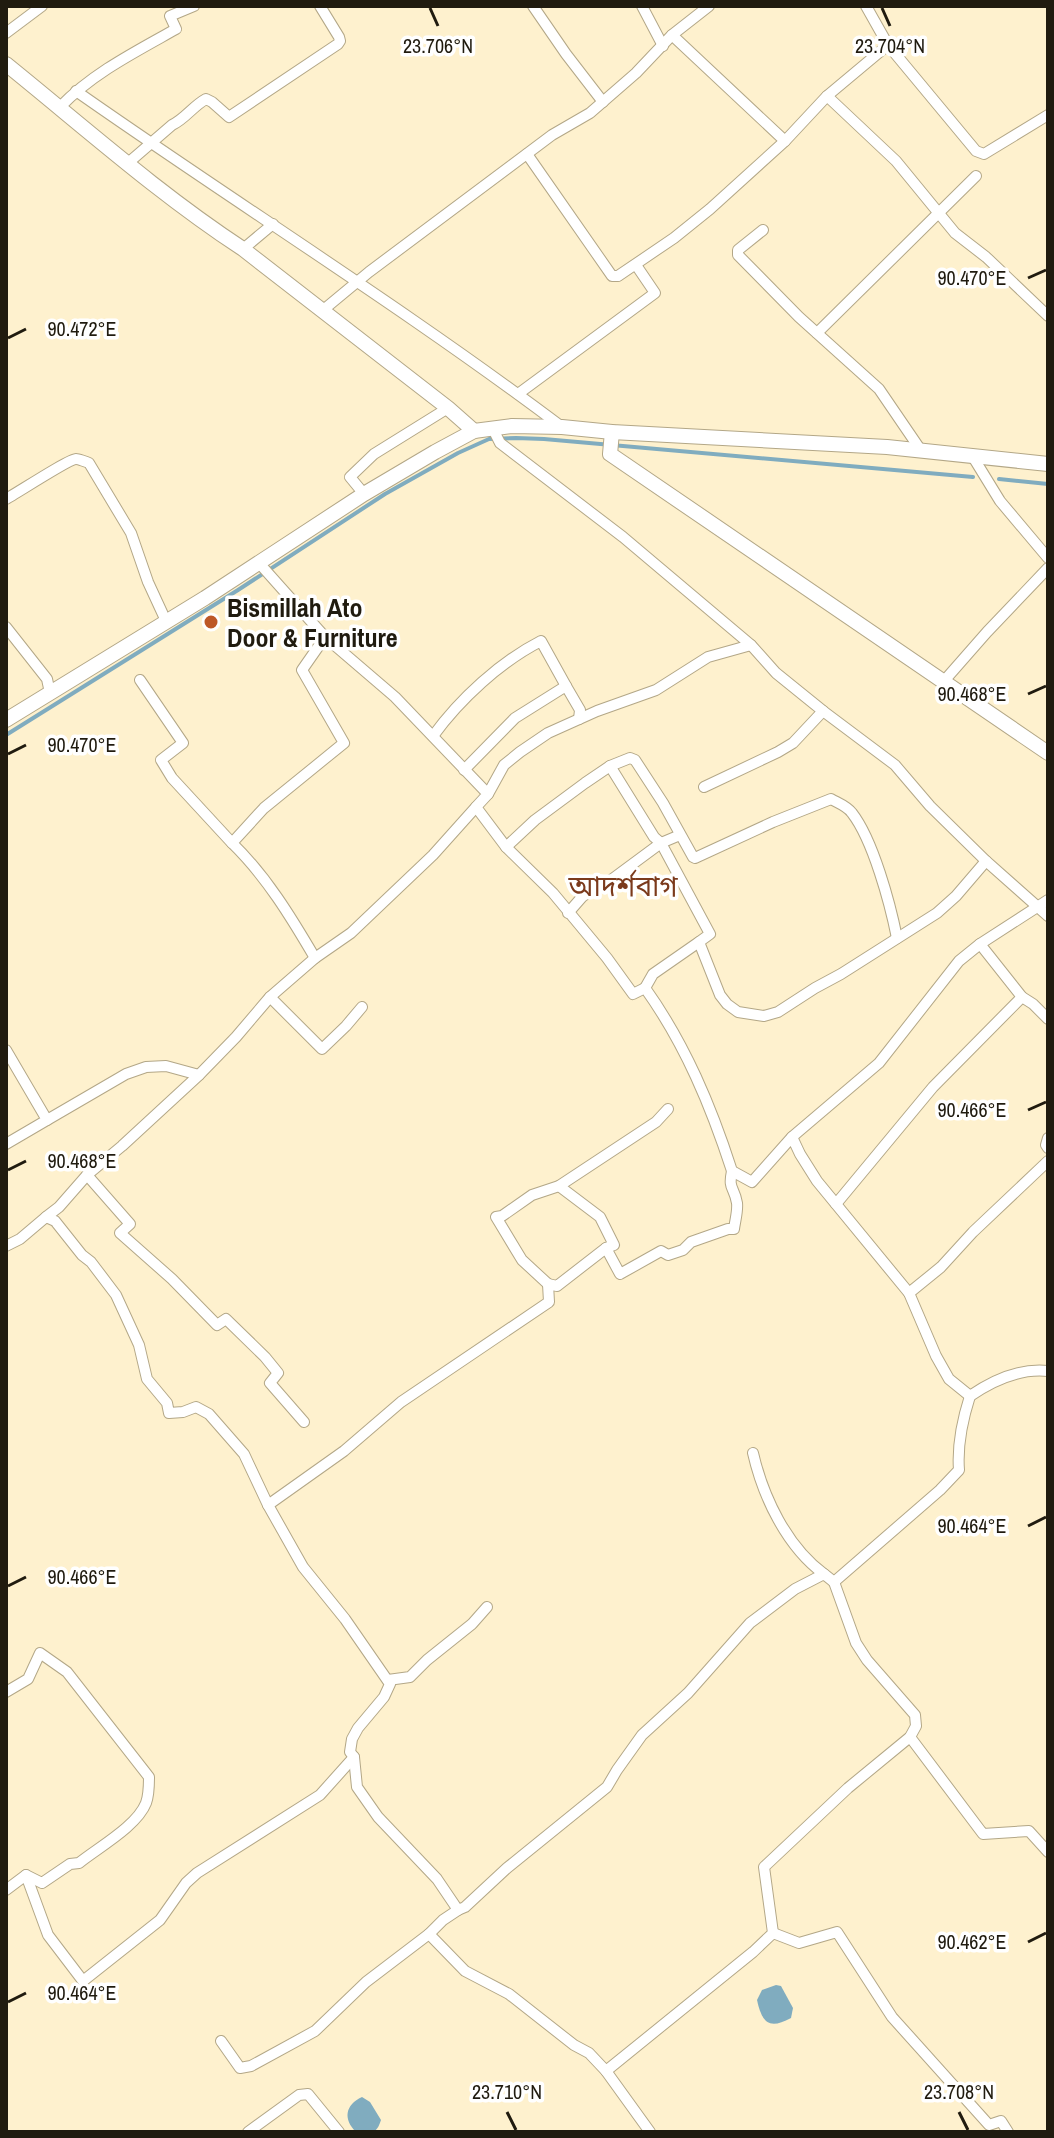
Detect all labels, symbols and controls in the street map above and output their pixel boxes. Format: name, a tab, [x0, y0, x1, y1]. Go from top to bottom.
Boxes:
text: 23.706°N	[403, 32, 473, 59]
text: 23.704°N	[855, 32, 925, 59]
text: 90.470°E	[937, 264, 1007, 291]
text: 90.472°E	[47, 315, 117, 342]
place label: Bismillah Ato Door & Furniture	[227, 590, 398, 655]
marker: Bismillah Ato Door & Furniture	[202, 613, 220, 631]
text: 90.468°E	[937, 680, 1007, 707]
text: 90.470°E	[47, 731, 117, 758]
district label: আদর্শবাগ	[567, 867, 679, 905]
text: 90.466°E	[937, 1096, 1007, 1123]
text: 90.468°E	[47, 1147, 117, 1174]
text: 90.464°E	[937, 1512, 1007, 1539]
text: 90.466°E	[47, 1563, 117, 1590]
text: 90.462°E	[937, 1928, 1007, 1955]
text: 90.464°E	[47, 1979, 117, 2006]
text: 23.710°N	[472, 2078, 542, 2105]
text: 23.708°N	[924, 2078, 994, 2105]

